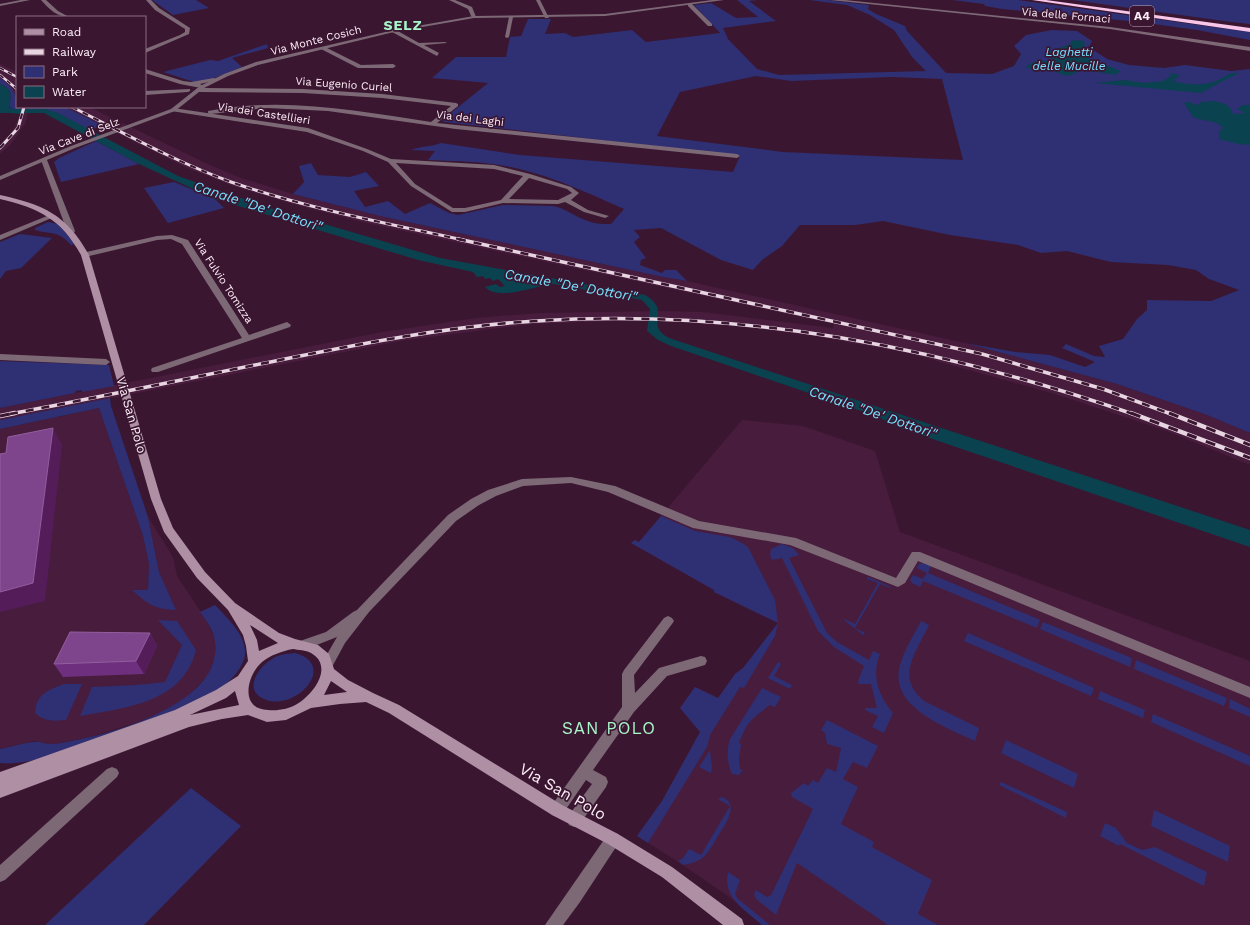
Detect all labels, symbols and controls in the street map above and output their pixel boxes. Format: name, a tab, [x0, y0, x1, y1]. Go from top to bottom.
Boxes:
street label: Via delle Fornaci	[1021, 5, 1111, 26]
road number: A4	[1130, 6, 1154, 26]
legend	[16, 16, 146, 108]
district label: SELZ	[383, 17, 423, 33]
street label: Via Monte Cosich	[269, 23, 363, 58]
text: Road	[52, 25, 81, 39]
text: Railway	[52, 45, 97, 59]
water label: Laghetti delle Mucille	[1032, 45, 1106, 73]
text: Park	[52, 65, 78, 79]
street label: Via Eugenio Curiel	[295, 75, 394, 94]
text: Water	[52, 85, 87, 99]
street label: Via dei Castellieri	[217, 100, 311, 127]
street label: Via dei Laghi	[435, 108, 505, 129]
street label: Via Cave di Selz	[37, 115, 121, 158]
water label: Canale "De' Dottori"	[192, 178, 326, 235]
street label: Via Fulvio Tomizza	[191, 237, 256, 326]
water label: Canale "De' Dottori"	[504, 265, 640, 305]
street label: Via San Polo	[113, 375, 150, 455]
water label: Canale "De' Dottori"	[807, 383, 940, 442]
district label: SAN POLO	[562, 718, 656, 738]
street label: Via San Polo	[516, 759, 610, 824]

